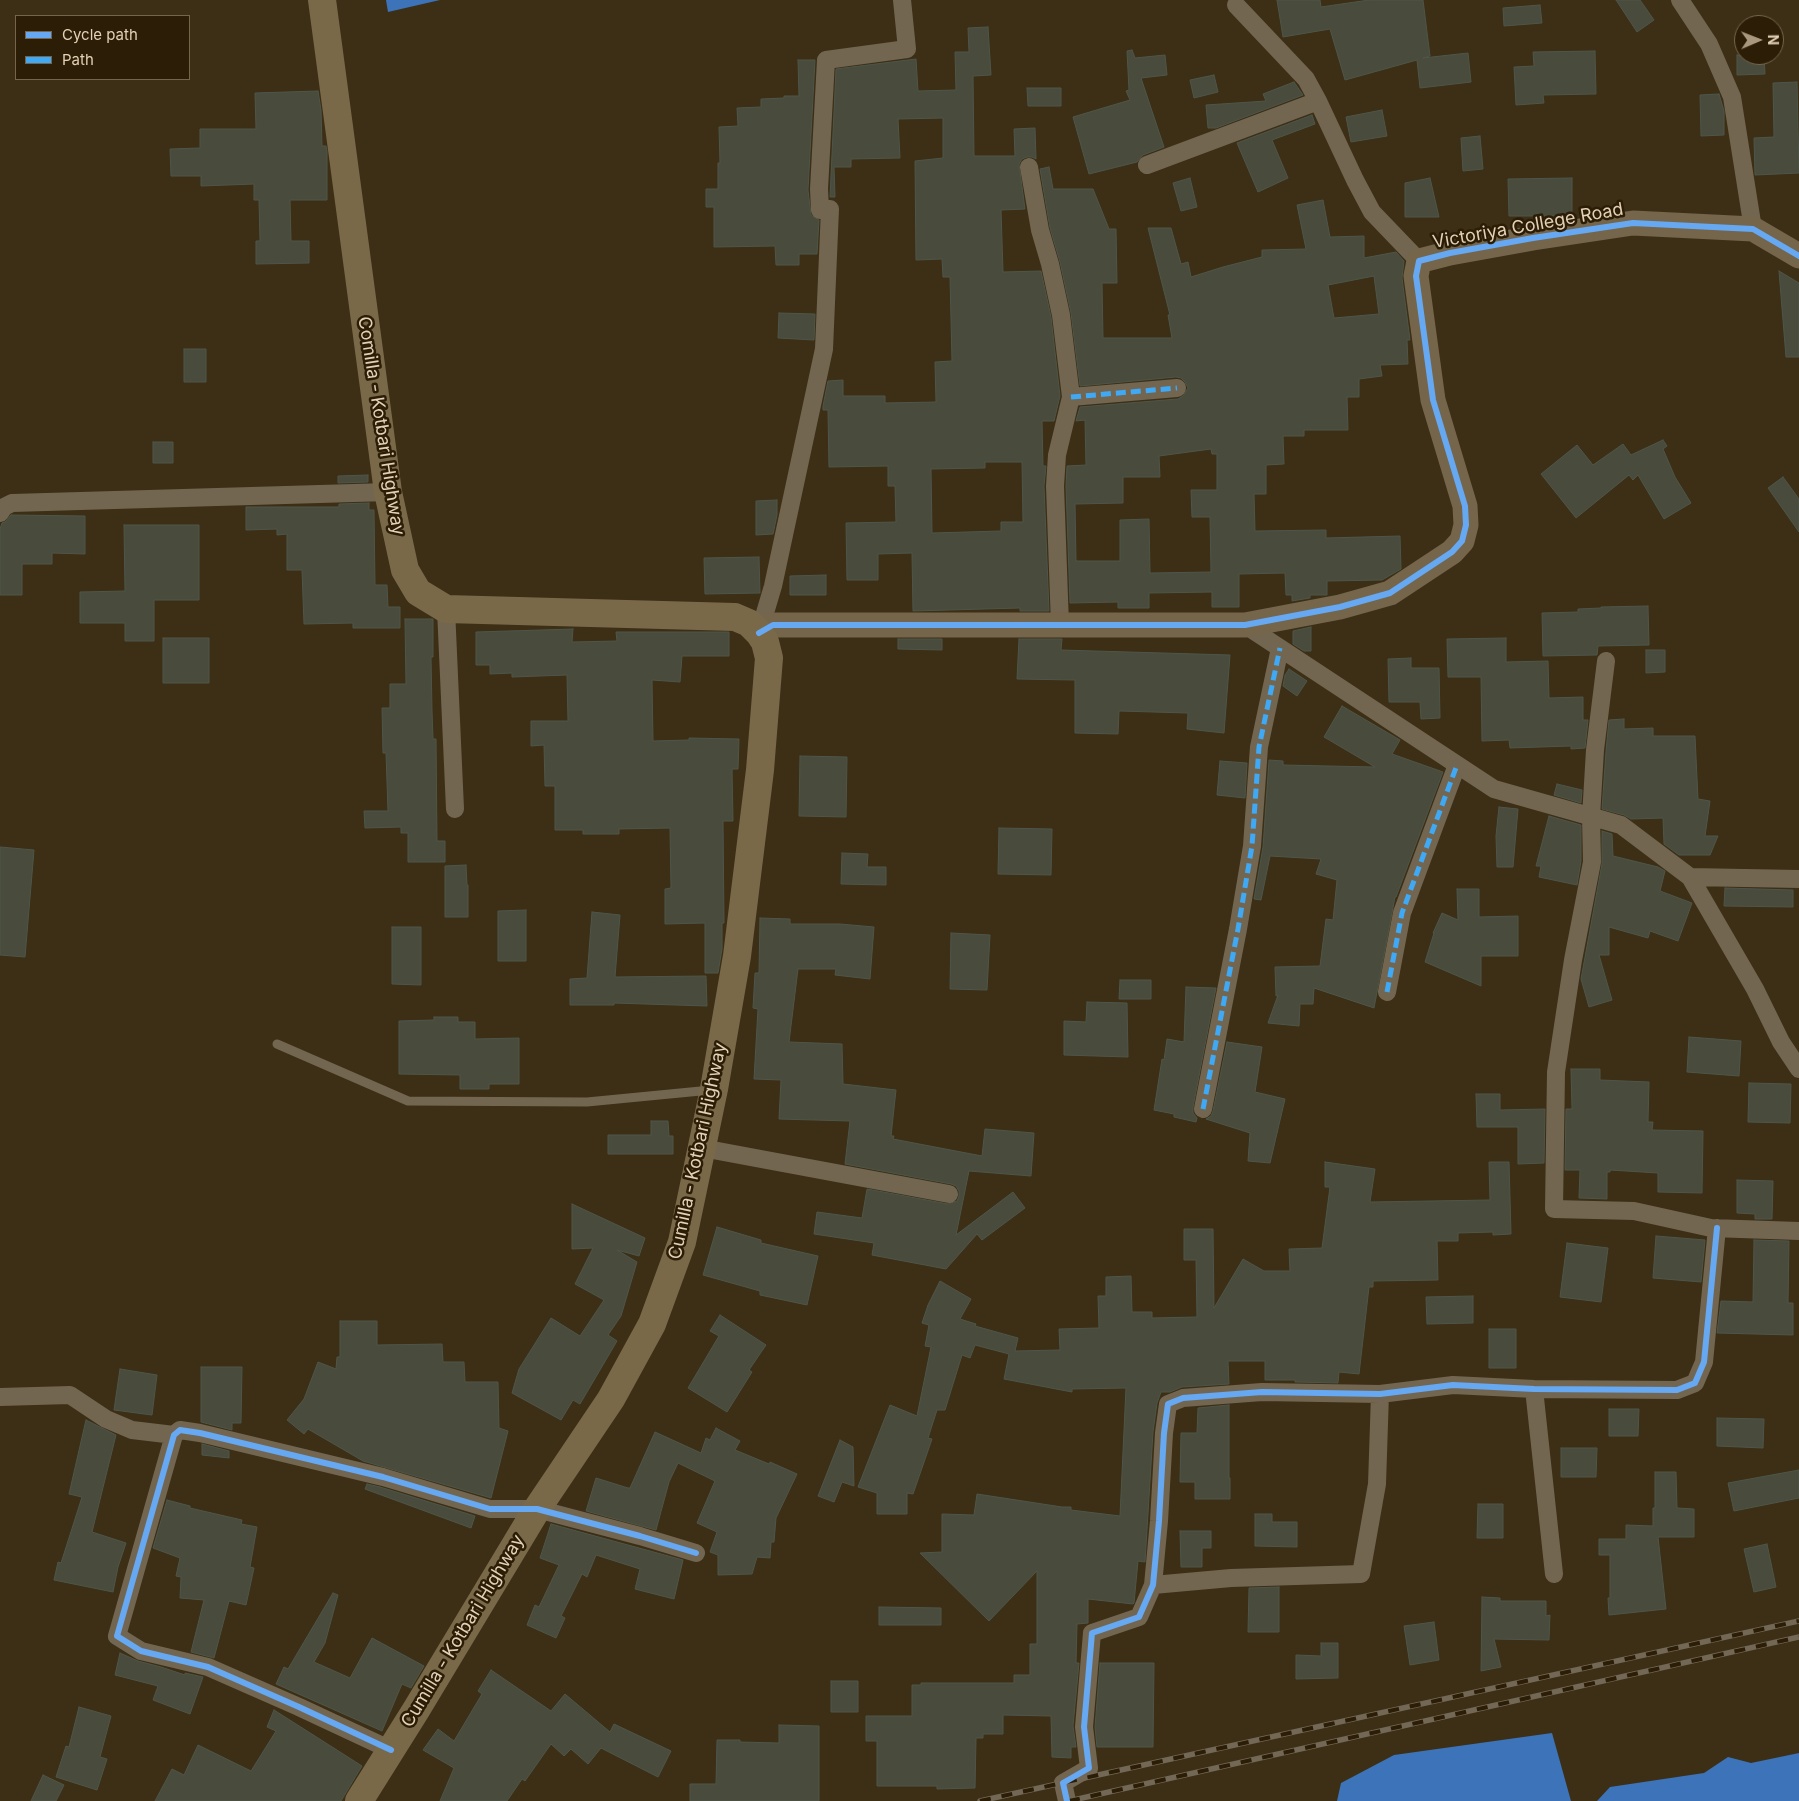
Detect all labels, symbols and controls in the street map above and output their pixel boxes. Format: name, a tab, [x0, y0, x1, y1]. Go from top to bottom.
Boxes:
legend	[15, 15, 190, 80]
north arrow	[1734, 15, 1784, 65]
text: Cycle path	[62, 25, 138, 44]
text: N	[1765, 34, 1782, 45]
text: Path	[62, 50, 94, 69]
street label: Victoriya College Road	[1431, 199, 1625, 253]
street label: Comilla - Kotbari Highway	[353, 315, 409, 537]
street label: Cumilla - Kotbari Highway	[664, 1041, 732, 1261]
street label: Cumilla - Kotbari Highway	[397, 1531, 529, 1731]

